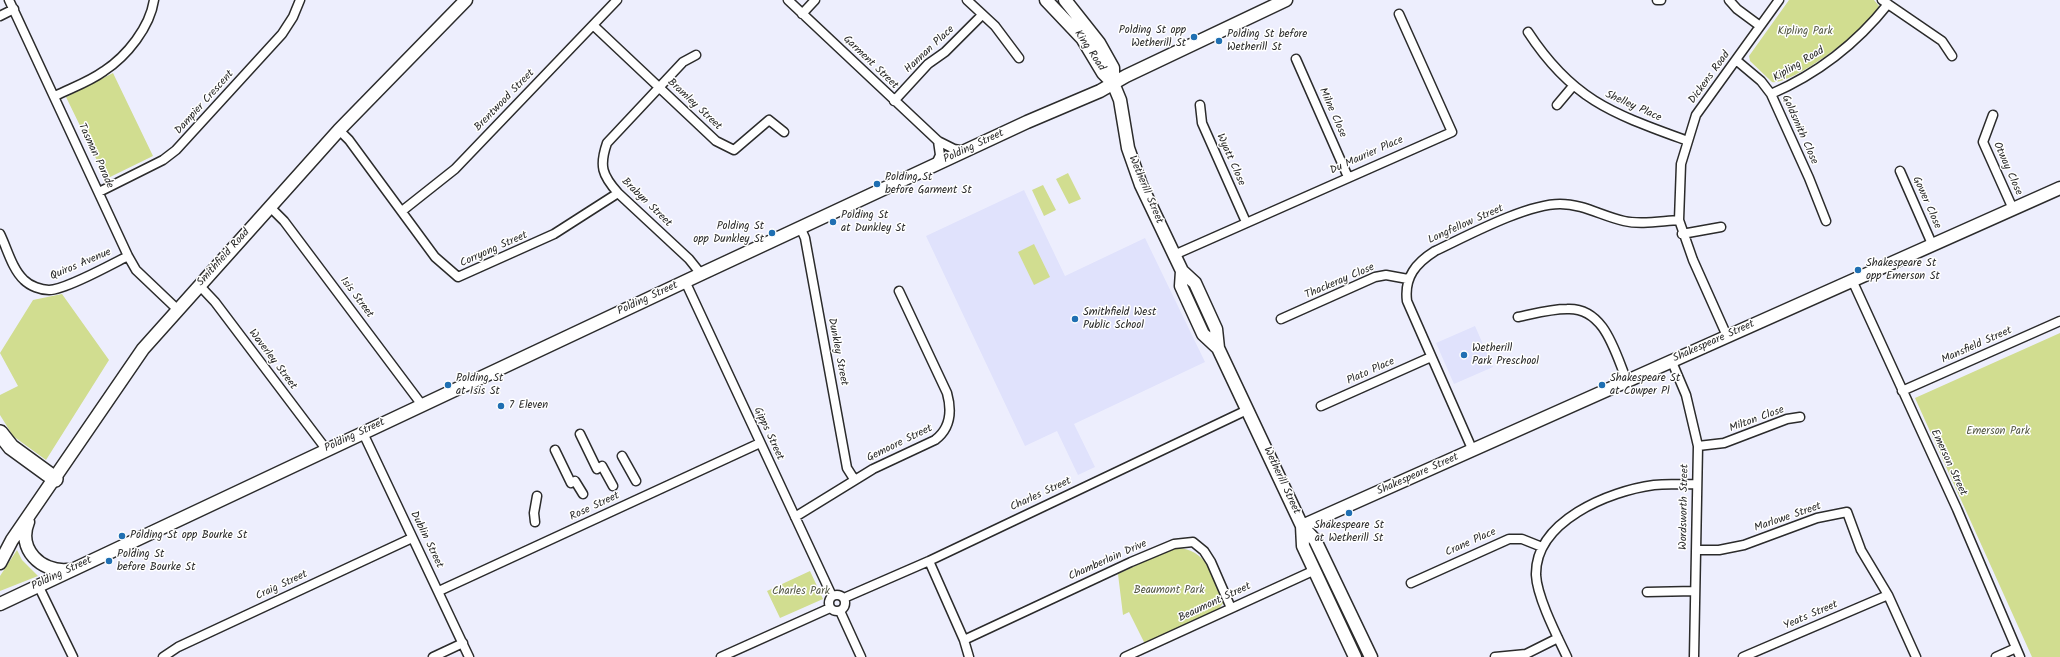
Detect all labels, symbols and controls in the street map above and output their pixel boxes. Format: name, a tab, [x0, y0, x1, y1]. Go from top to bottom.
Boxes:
street label: Hannan Place	[902, 24, 958, 76]
place label: Polding St opp Wetherill St	[1119, 24, 1186, 50]
park label: Kipling Park	[1777, 25, 1833, 39]
street label: King Road	[1070, 28, 1108, 74]
place label: Polding St before Wetherill St	[1227, 28, 1307, 54]
marker: Polding St opp Wetherill St	[1189, 32, 1199, 42]
street label: Garment Street	[840, 33, 900, 93]
marker: Polding St before Wetherill St	[1214, 36, 1224, 46]
street label: Kipling Road	[1771, 45, 1827, 85]
street label: Dickens Road	[1687, 49, 1733, 107]
street label: Brentwood Street	[472, 67, 538, 135]
street label: Dampier Crescent	[173, 68, 237, 138]
street label: Bramley Street	[664, 76, 724, 134]
street label: Milne Close	[1315, 86, 1349, 140]
street label: Shelley Place	[1603, 89, 1663, 125]
street label: Goldsmith Close	[1778, 93, 1820, 167]
street label: Tasman Parade	[74, 121, 116, 191]
street label: Polding Street	[942, 127, 1006, 167]
street label: Wyatt Close	[1213, 132, 1247, 188]
street label: Du Maurier Place	[1328, 134, 1406, 178]
street label: Otway Close	[1989, 140, 2025, 198]
street label: Wetherill Street	[1125, 154, 1165, 226]
place label: Polding St before Garment St	[885, 171, 972, 197]
street label: Gower Close	[1909, 175, 1943, 231]
street label: Brabyn Street	[618, 176, 674, 230]
marker: Polding St before Garment St	[872, 179, 882, 189]
street label: Longfellow Street	[1426, 202, 1506, 248]
place label: Polding St at Dunkley St	[841, 209, 906, 235]
marker: Polding St at Dunkley St	[828, 217, 838, 227]
place label: Polding St opp Dunkley St	[693, 220, 764, 246]
street label: Smithfield Road	[195, 227, 253, 289]
marker: Polding St opp Dunkley St	[767, 228, 777, 238]
street label: Corryong Street	[458, 229, 530, 271]
street label: Quiros Avenue	[48, 246, 114, 284]
place label: Shakespeare St opp Emerson St	[1866, 257, 1940, 283]
street label: Thackeray Close	[1303, 261, 1377, 303]
marker: Shakespeare St opp Emerson St	[1853, 265, 1863, 275]
street label: Isis Street	[336, 275, 376, 321]
street label: Polding Street	[616, 279, 680, 319]
place label: Smithfield West Public School	[1083, 306, 1156, 332]
marker: Smithfield West Public School	[1070, 314, 1080, 324]
street label: Dunkley Street	[824, 317, 850, 387]
street label: Shakespeare Street	[1671, 318, 1757, 366]
street label: Mansfield Street	[1940, 325, 2014, 367]
street label: Waverley Street	[245, 327, 299, 393]
place label: Wetherill Park Preschool	[1472, 342, 1539, 368]
marker: Wetherill Park Preschool	[1459, 350, 1469, 360]
street label: Plato Place	[1345, 356, 1397, 388]
place label: Polding St at Isis St	[456, 372, 503, 398]
place label: Shakespeare St at Cowper Pl	[1610, 372, 1680, 398]
marker: Polding St at Isis St	[443, 380, 453, 390]
marker: Shakespeare St at Cowper Pl	[1597, 380, 1607, 390]
place label: 7 Eleven	[509, 399, 548, 413]
marker: 7 Eleven	[496, 401, 506, 411]
street label: Milton Close	[1728, 404, 1786, 436]
street label: Gipps Street	[750, 405, 786, 463]
street label: Polding Street	[323, 416, 387, 456]
street label: Gemoore Street	[865, 422, 935, 466]
park label: Emerson Park	[1966, 425, 2030, 439]
street label: Emerson Street	[1927, 428, 1969, 498]
street label: Wetherill Street	[1260, 445, 1302, 517]
street label: Shakespeare Street	[1375, 451, 1461, 499]
street label: Wordsworth Street	[1678, 464, 1692, 550]
street label: Charles Street	[1008, 475, 1074, 515]
street label: Rose Street	[568, 490, 622, 524]
street label: Marlowe Street	[1753, 500, 1823, 536]
marker: Shakespeare St at Wetherill St	[1344, 508, 1354, 518]
street label: Dublin Street	[407, 509, 445, 571]
place label: Shakespeare St at Wetherill St	[1314, 519, 1384, 545]
street label: Crane Place	[1444, 526, 1498, 560]
place label: Polding St opp Bourke St	[130, 529, 247, 543]
marker: Polding St opp Bourke St	[117, 531, 127, 541]
street label: Chamberlain Drive	[1067, 538, 1149, 584]
place label: Polding St before Bourke St	[117, 548, 195, 574]
street label: Polding Street	[30, 554, 94, 594]
marker: Polding St before Bourke St	[104, 556, 114, 566]
street label: Craig Street	[254, 568, 310, 604]
street label: Beaumont Street	[1177, 580, 1253, 626]
park label: Beaumont Park	[1134, 584, 1204, 598]
park label: Charles Park	[772, 585, 830, 599]
street label: Yeats Street	[1782, 599, 1840, 633]

